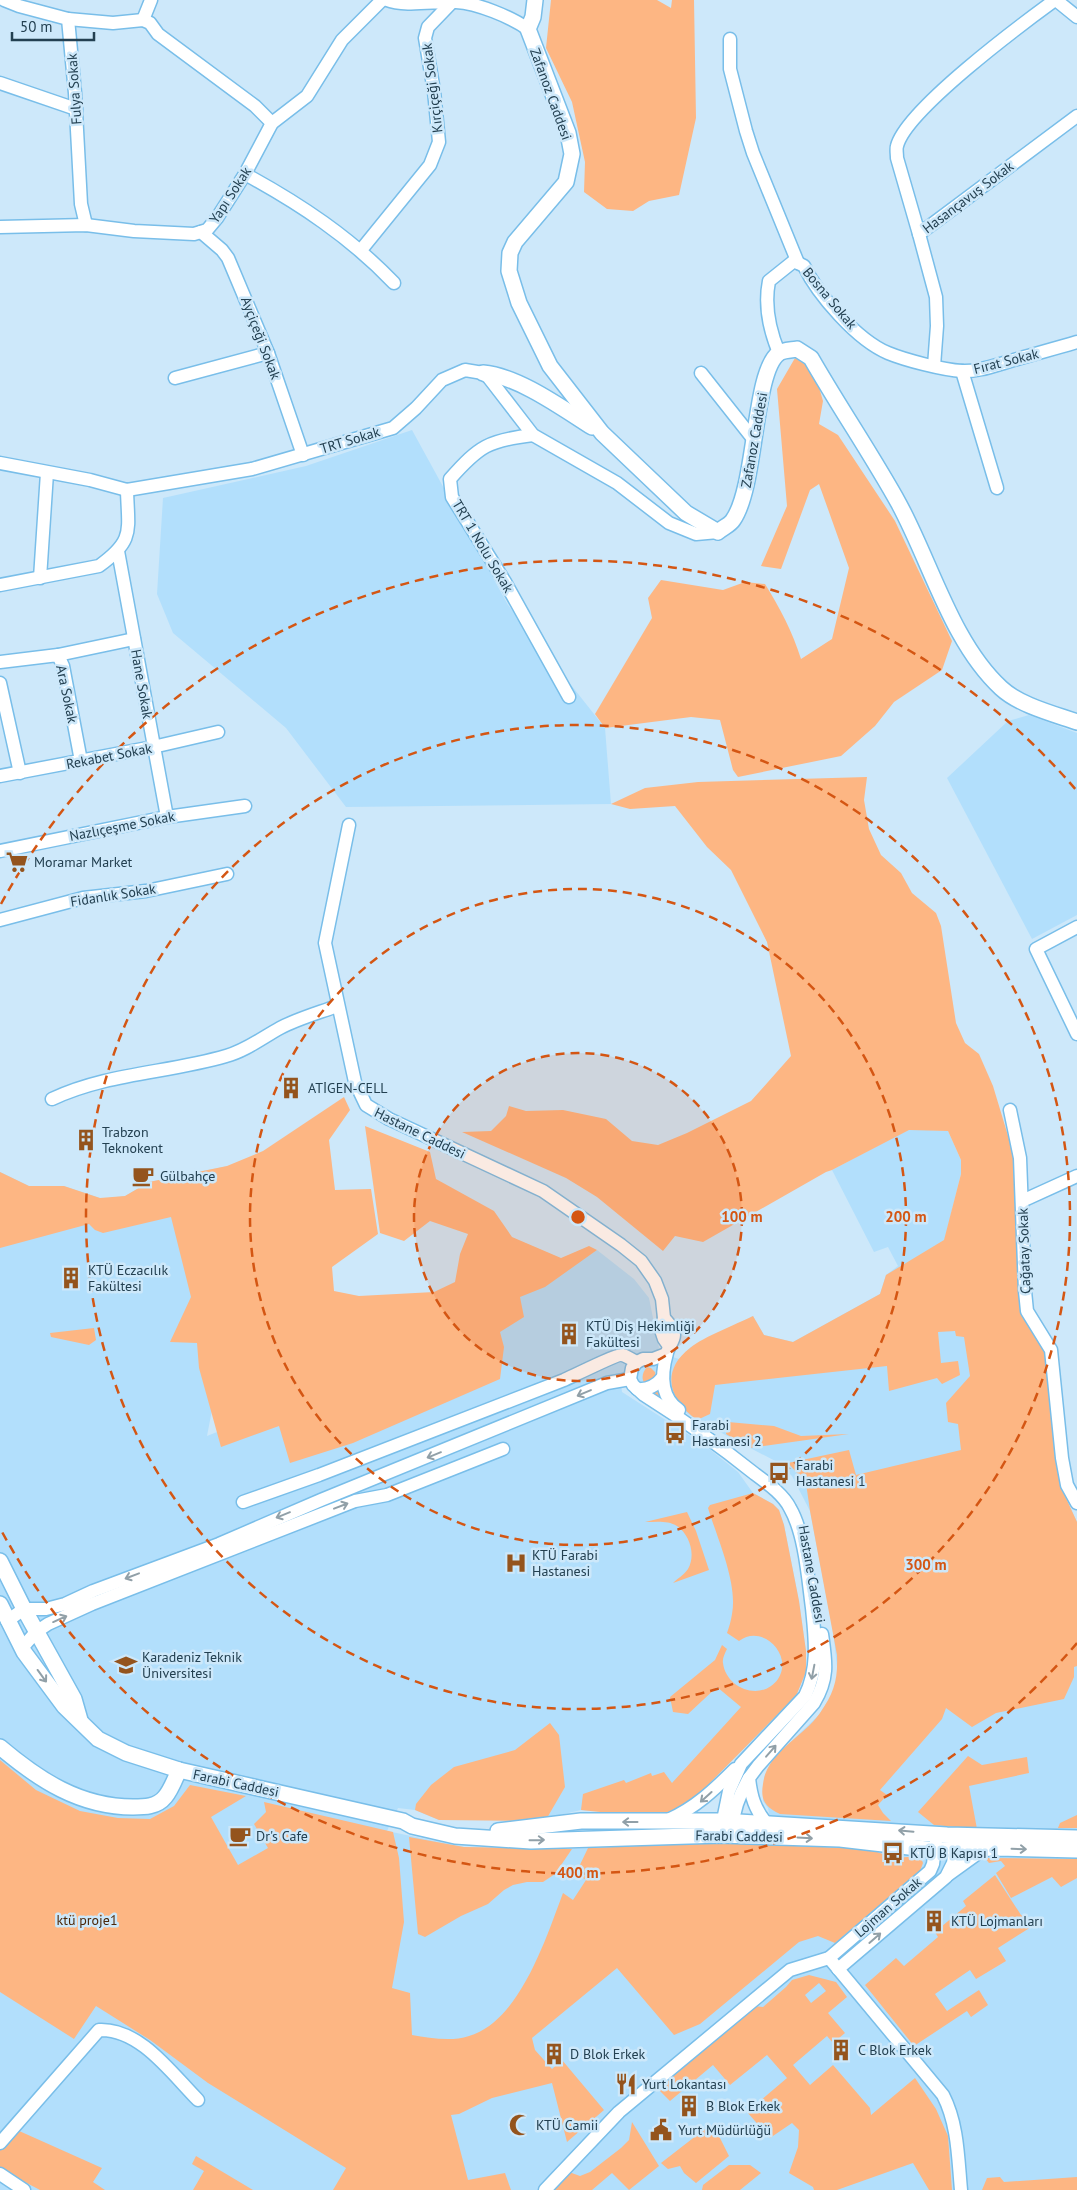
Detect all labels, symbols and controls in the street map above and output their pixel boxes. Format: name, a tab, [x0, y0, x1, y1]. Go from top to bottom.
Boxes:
scale bar	[12, 10, 95, 42]
text: 50 m	[20, 17, 53, 36]
street label: Kırçiçeği Sokak	[418, 42, 446, 134]
street label: Zafanoz Caddesi	[526, 45, 576, 143]
street label: Fulya Sokak	[63, 52, 85, 125]
street label: Hasançavuş Sokak	[919, 157, 1017, 237]
street label: Yapı Sokak	[205, 163, 255, 227]
street label: Bosna Sokak	[799, 263, 861, 333]
street label: Ayçiçeği Sokak	[237, 294, 285, 382]
street label: Fırat Sokak	[972, 344, 1041, 378]
street label: Zafanoz Caddesi	[737, 391, 771, 489]
street label: TRT Sokak	[318, 422, 382, 458]
street label: TRT 1 Nolu Sokak	[448, 496, 518, 596]
street label: Hane Sokak	[127, 648, 157, 720]
street label: Ara Sokak	[52, 663, 82, 725]
street label: Rekabet Sokak	[65, 739, 154, 773]
street label: Nazlıçeşme Sokak	[68, 807, 177, 845]
supermarket icon: Moramar Market	[4, 849, 30, 875]
place label: Moramar Market	[34, 853, 133, 871]
street label: Fidanlık Sokak	[69, 879, 157, 911]
building icon: ATİGEN-CELL	[278, 1075, 304, 1101]
place label: ATİGEN-CELL	[308, 1079, 388, 1097]
street label: Hastane Caddesi	[372, 1103, 468, 1163]
place label: Trabzon Teknokent	[102, 1123, 163, 1157]
building icon: Trabzon Teknokent	[73, 1127, 99, 1153]
cafe icon: Gülbahçe	[130, 1163, 156, 1189]
place label: Gülbahçe	[160, 1167, 215, 1185]
text: 100 m	[721, 1207, 763, 1226]
text: 200 m	[885, 1207, 927, 1226]
street label: Çağatay Sokak	[1013, 1207, 1034, 1294]
centre of rings	[569, 1208, 587, 1226]
place label: KTÜ Eczacılık Fakültesi	[88, 1261, 168, 1295]
building icon: KTÜ Eczacılık Fakültesi	[58, 1265, 84, 1291]
place label: KTÜ Diş Hekimliği Fakültesi	[586, 1317, 695, 1351]
building icon: KTÜ Diş Hekimliği Fakültesi	[556, 1321, 582, 1347]
one-way arrow	[577, 1389, 592, 1398]
place label: Farabi Hastanesi 2	[692, 1416, 762, 1450]
bus stop icon: Farabi Hastanesi 2	[662, 1420, 688, 1446]
one-way arrow	[427, 1451, 442, 1460]
place label: Farabi Hastanesi 1	[796, 1456, 866, 1490]
bus stop icon: Farabi Hastanesi 1	[766, 1460, 792, 1486]
one-way arrow	[333, 1501, 348, 1511]
one-way arrow	[276, 1511, 291, 1521]
street label: Hastane Caddesi	[795, 1524, 829, 1624]
place label: KTÜ Farabi Hastanesi	[532, 1546, 598, 1580]
hospital icon: KTÜ Farabi Hastanesi	[503, 1550, 529, 1576]
text: 300 m	[905, 1555, 947, 1574]
one-way arrow	[125, 1572, 141, 1581]
one-way arrow	[52, 1613, 67, 1623]
place label: Karadeniz Teknik Üniversitesi	[142, 1648, 242, 1682]
school or university icon: Karadeniz Teknik Üniversitesi	[113, 1652, 139, 1678]
one-way arrow	[808, 1664, 818, 1680]
one-way arrow	[37, 1669, 47, 1683]
one-way arrow	[765, 1745, 777, 1758]
street label: Farabi Caddesi	[191, 1765, 281, 1801]
one-way arrow	[699, 1791, 712, 1803]
one-way arrow	[622, 1817, 638, 1827]
cafe icon: Dr's Cafe	[227, 1823, 253, 1849]
street label: Farabi Caddesi	[695, 1826, 783, 1846]
one-way arrow	[898, 1826, 914, 1836]
place label: Dr's Cafe	[256, 1827, 308, 1845]
one-way arrow	[796, 1833, 812, 1842]
one-way arrow	[529, 1836, 545, 1845]
bus stop icon: KTÜ B Kapısı 1	[880, 1840, 906, 1866]
place label: KTÜ B Kapısı 1	[910, 1844, 998, 1862]
one-way arrow	[1010, 1844, 1027, 1854]
text: 400 m	[557, 1863, 599, 1882]
street label: Lojman Sokak	[851, 1873, 925, 1941]
building icon: KTÜ Lojmanları	[921, 1908, 947, 1934]
park label: ktü proje1	[56, 1911, 118, 1929]
place label: KTÜ Lojmanları	[951, 1912, 1043, 1930]
one-way arrow	[869, 1932, 882, 1943]
building icon: C Blok Erkek	[828, 2037, 854, 2063]
building icon: D Blok Erkek	[541, 2041, 567, 2067]
place label: C Blok Erkek	[858, 2041, 932, 2059]
place label: D Blok Erkek	[570, 2045, 646, 2063]
restaurant icon: Yurt Lokantası	[613, 2071, 639, 2097]
place label: Yurt Lokantası	[642, 2075, 727, 2093]
building icon: B Blok Erkek	[676, 2093, 702, 2119]
place label: B Blok Erkek	[706, 2097, 781, 2115]
mosque icon: KTÜ Camii	[507, 2112, 533, 2138]
place label: KTÜ Camii	[536, 2116, 598, 2134]
public building icon: Yurt Müdürlüğü	[648, 2117, 674, 2143]
place label: Yurt Müdürlüğü	[678, 2121, 771, 2139]

